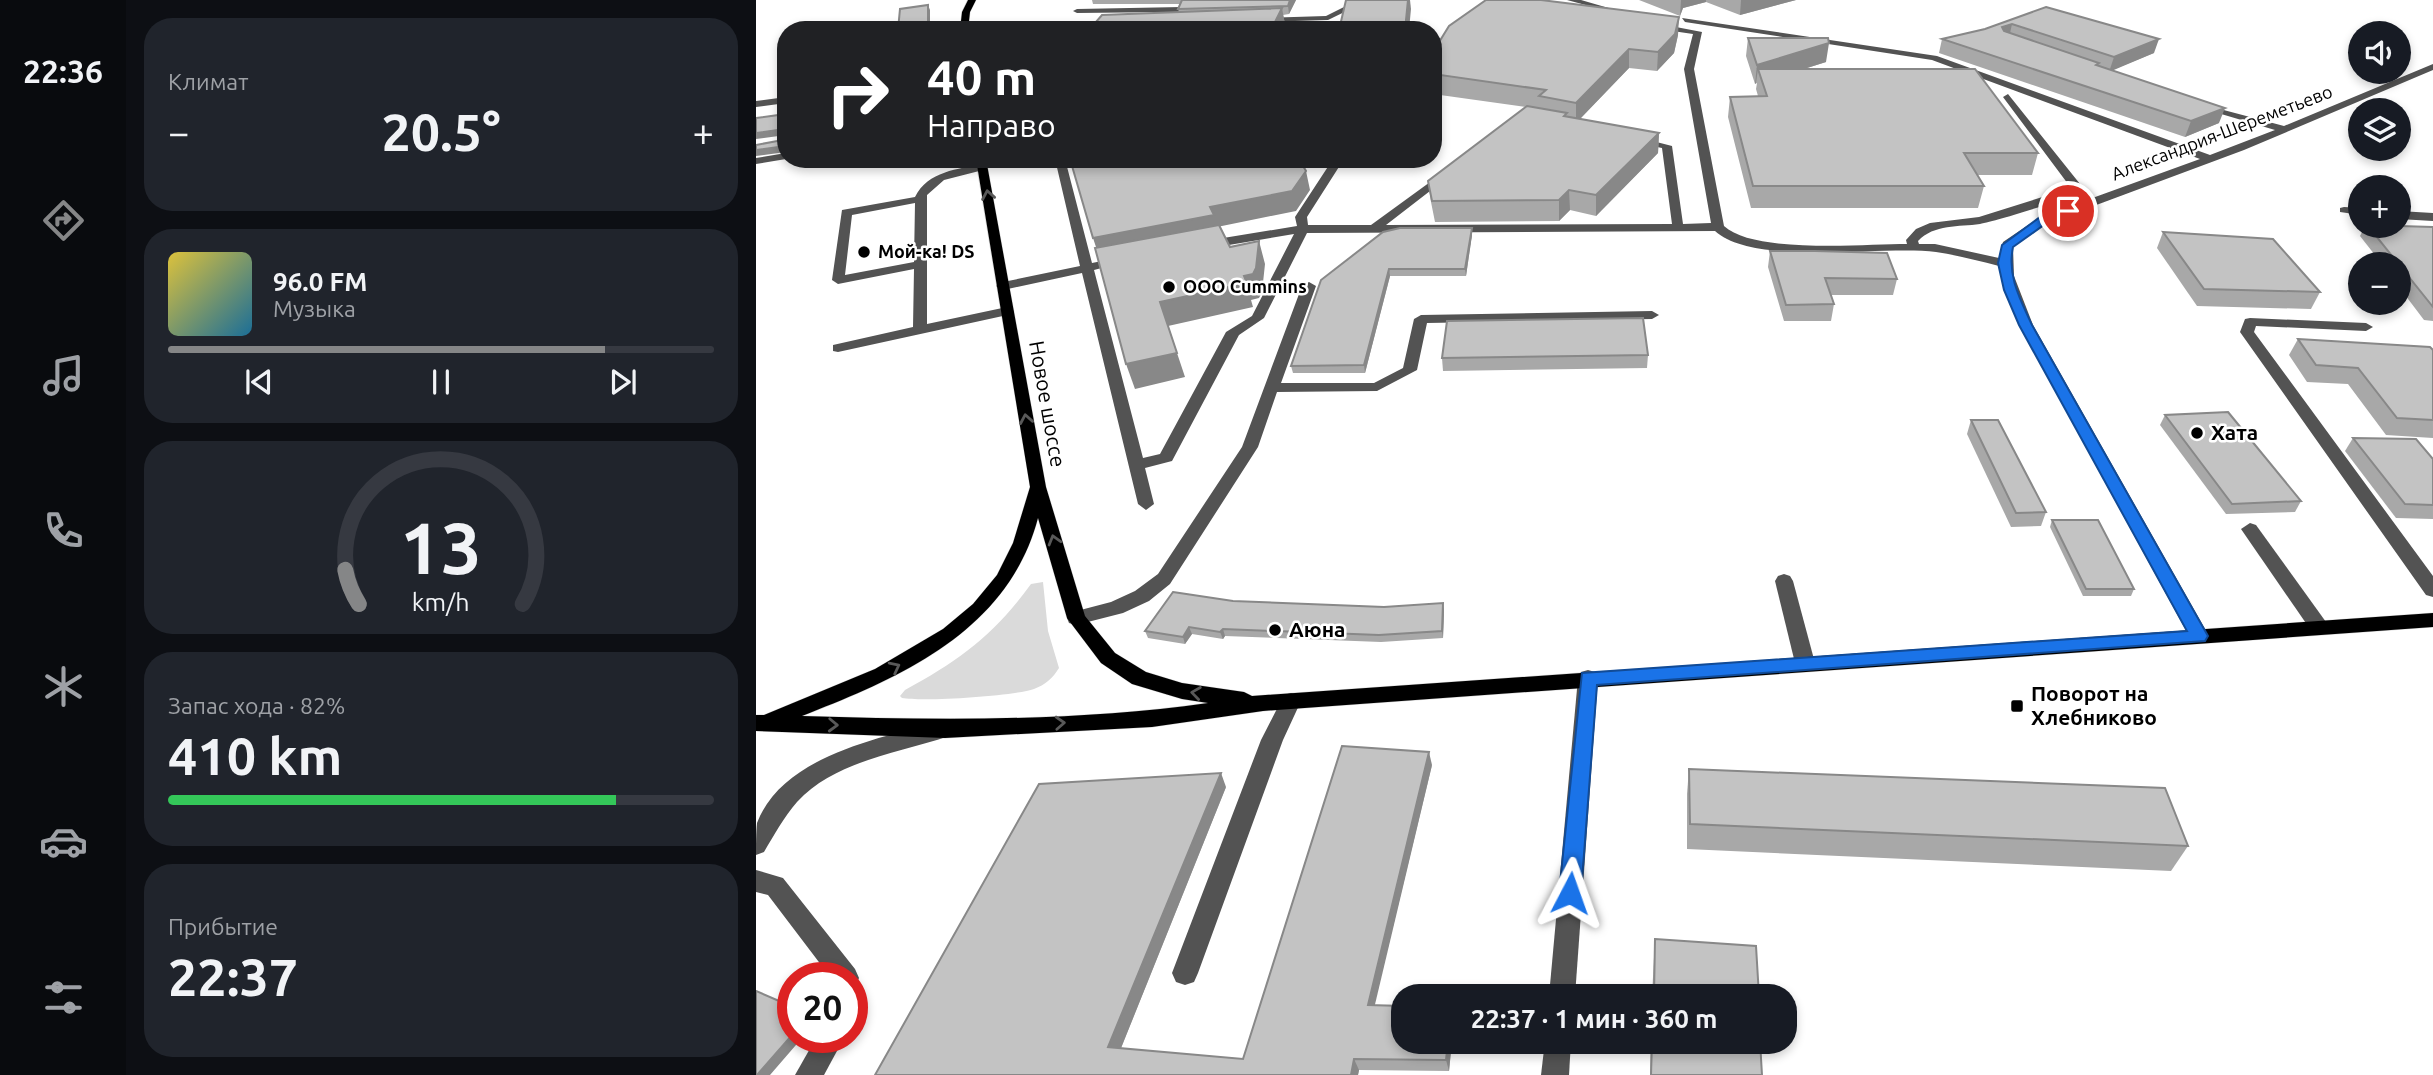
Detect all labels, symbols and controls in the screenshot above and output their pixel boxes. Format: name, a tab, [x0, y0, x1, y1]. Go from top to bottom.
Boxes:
map controls	[2348, 21, 2411, 315]
button: sound	[2348, 21, 2411, 84]
icon: right	[812, 49, 903, 140]
text: 40 m	[927, 49, 1036, 104]
text: 22:36	[23, 53, 103, 89]
text: Климат	[168, 69, 248, 94]
street label: Александрия-Шереметьево	[2108, 81, 2335, 184]
button: layers	[2348, 98, 2411, 161]
text: 20.5°	[381, 103, 501, 161]
text: Направо	[927, 107, 1056, 143]
text: −	[168, 111, 189, 153]
text: +	[693, 111, 714, 153]
button: +	[2348, 175, 2411, 238]
pin	[2038, 181, 2098, 241]
one-way arrow	[981, 189, 996, 201]
icon: arrive	[2049, 192, 2087, 230]
icon: directions	[39, 196, 88, 245]
place label: Мой-ка! DS	[878, 241, 975, 261]
marker: Мой-ка! DS	[856, 244, 872, 260]
button: −	[2348, 252, 2411, 315]
text: 96.0 FM	[273, 267, 367, 296]
place label: OOO Cummins	[1183, 276, 1307, 296]
marker: OOO Cummins	[1161, 279, 1177, 295]
text: Музыка	[273, 296, 356, 321]
street label: Новое шоссе	[1025, 339, 1071, 469]
icon: music	[39, 351, 88, 400]
icon: previous	[240, 363, 278, 401]
icon: pause	[422, 363, 460, 401]
icon: next	[604, 363, 642, 401]
one-way arrow	[1019, 413, 1034, 425]
place label: Хата	[2211, 420, 2258, 444]
marker: Хата	[2189, 425, 2205, 441]
icon: phone	[39, 506, 88, 555]
text: 13	[400, 506, 482, 588]
one-way arrow	[1047, 535, 1062, 547]
text: km/h	[412, 587, 470, 615]
place label: Аюна	[1289, 617, 1345, 641]
marker: Аюна	[1267, 622, 1283, 638]
icon: climate	[39, 662, 88, 711]
one-way arrow	[888, 662, 900, 676]
place label: Поворот на Хлебниково	[2031, 681, 2157, 729]
one-way arrow	[1190, 686, 1201, 701]
text: Запас хода · 82%	[168, 693, 345, 718]
marker: Поворот на Хлебниково	[2009, 698, 2025, 714]
one-way arrow	[1055, 716, 1066, 731]
one-way arrow	[827, 717, 838, 732]
text: 410 km	[168, 727, 342, 785]
icon: car	[39, 817, 88, 866]
position arrow	[1533, 856, 1607, 930]
text: Прибытие	[168, 914, 278, 939]
text: 22:37	[168, 948, 298, 1006]
speed limit sign: 20	[777, 962, 868, 1053]
icon: filters	[39, 973, 88, 1022]
text: 22:37 · 1 мин · 360 m	[1471, 1004, 1717, 1033]

